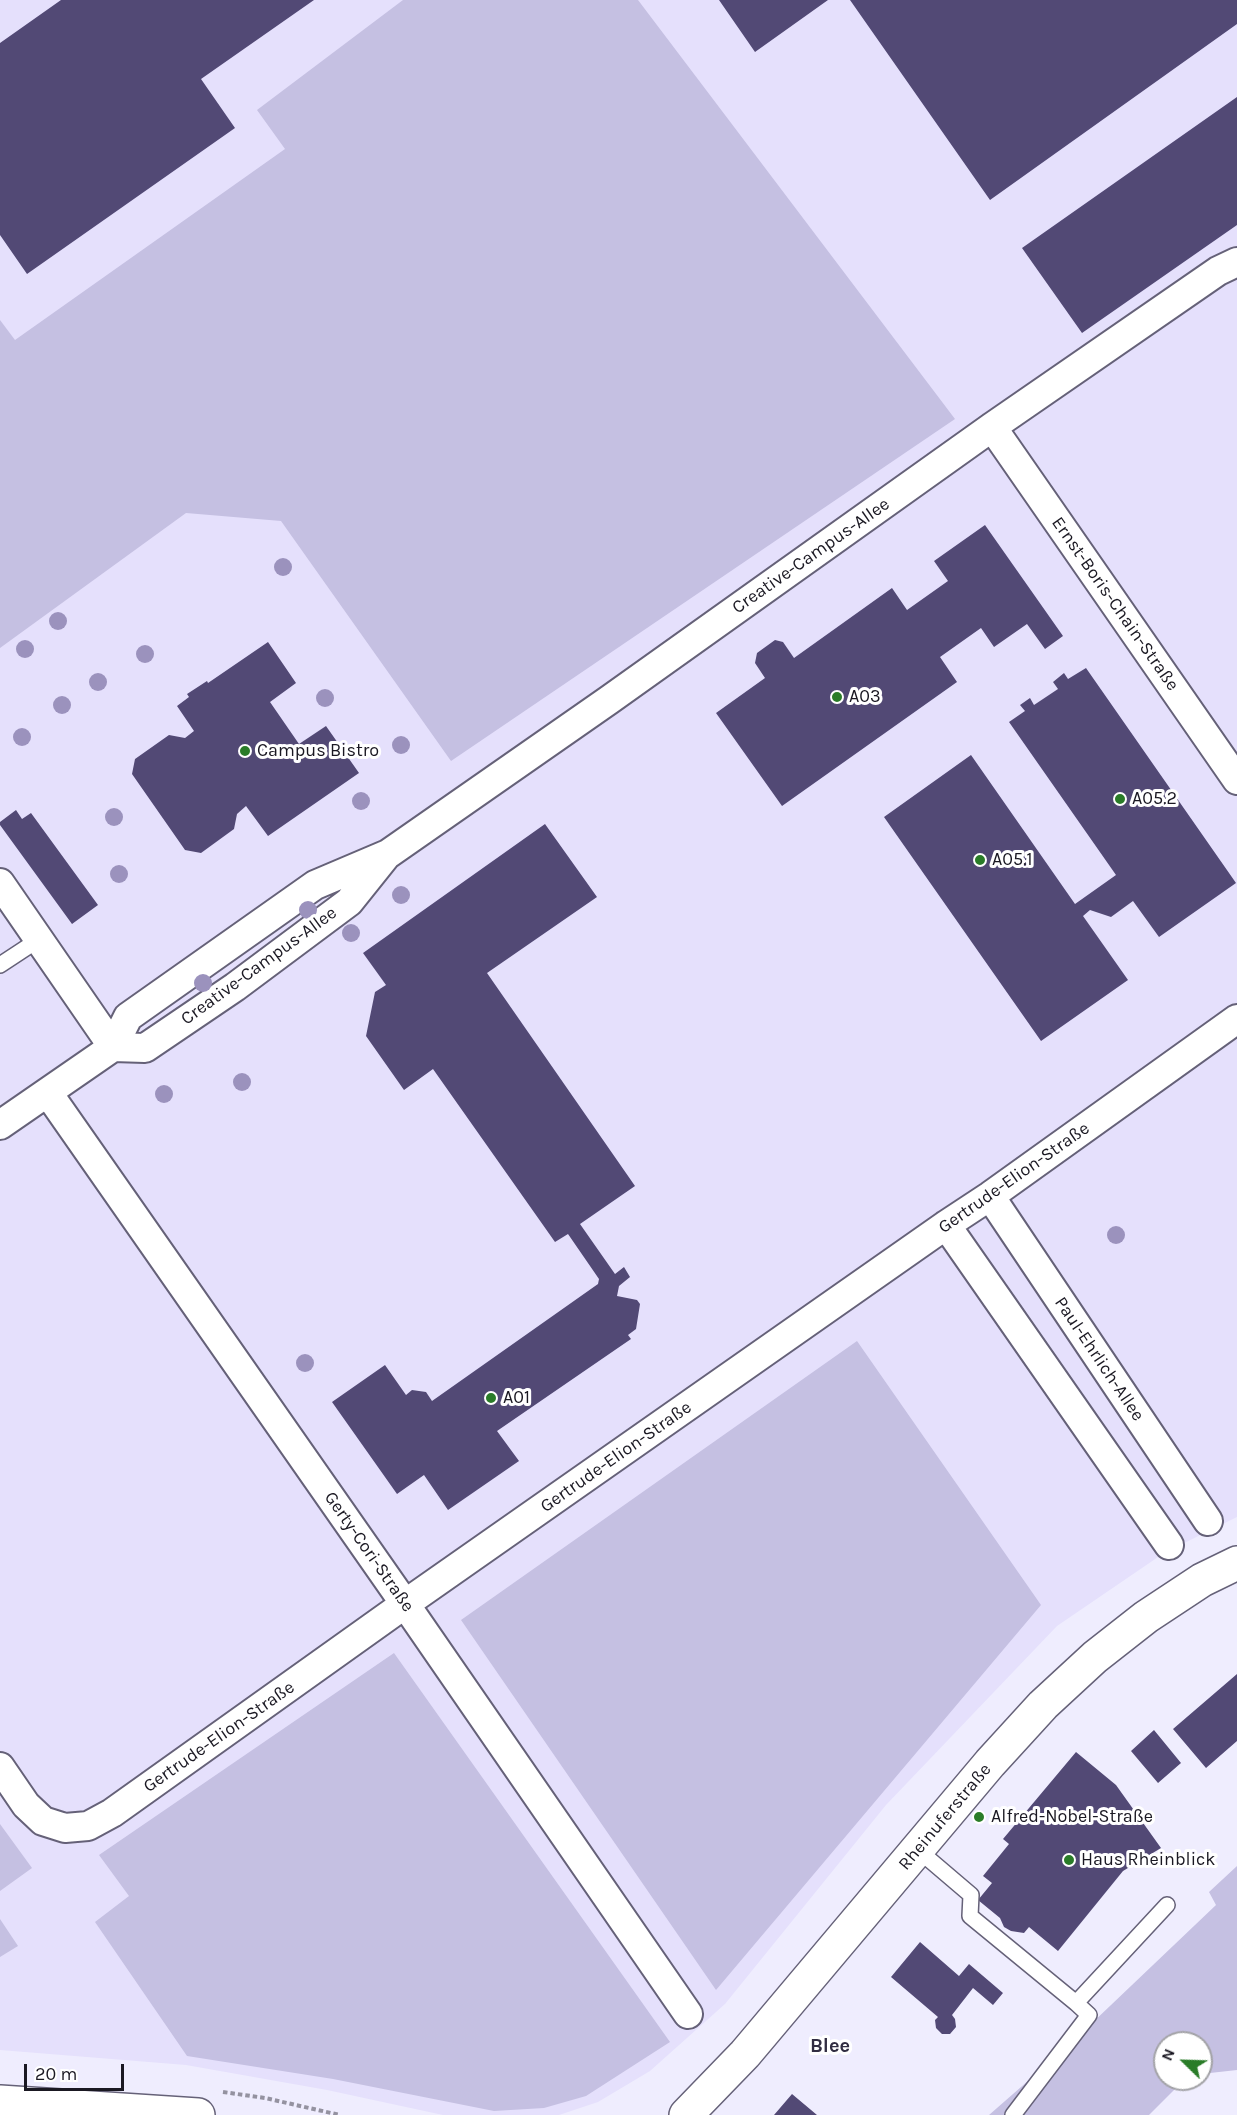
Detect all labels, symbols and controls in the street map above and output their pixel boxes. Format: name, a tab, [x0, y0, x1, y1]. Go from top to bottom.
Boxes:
street label: Creative-Campus-Allee	[728, 493, 894, 619]
street label: Ernst-Boris-Chain-Straße	[1047, 513, 1183, 695]
place label: A03	[849, 686, 881, 708]
marker: A03	[830, 690, 844, 704]
place label: Campus Bistro	[257, 740, 379, 762]
marker: Campus Bistro	[238, 744, 252, 758]
place label: A05.2	[1132, 788, 1177, 810]
marker: A05.2	[1113, 792, 1127, 806]
place label: A05.1	[992, 849, 1032, 871]
marker: A05.1	[973, 853, 987, 867]
street label: Creative-Campus-Allee	[177, 902, 341, 1030]
street label: Gertrude-Elion-Straße	[934, 1118, 1094, 1238]
street label: Paul-Ehrlich-Allee	[1049, 1293, 1149, 1425]
place label: A01	[503, 1387, 530, 1409]
marker: A01	[484, 1391, 498, 1405]
street label: Gertrude-Elion-Straße	[536, 1397, 696, 1517]
street label: Gerty-Cori-Straße	[319, 1488, 419, 1616]
street label: Gertrude-Elion-Straße	[139, 1677, 299, 1797]
street label: Rheinuferstraße	[894, 1759, 996, 1875]
place label: Alfred-Nobel-Straße	[991, 1806, 1153, 1828]
marker: Alfred-Nobel-Straße	[972, 1810, 986, 1824]
place label: Haus Rheinblick	[1081, 1849, 1215, 1871]
marker: Haus Rheinblick	[1062, 1853, 1076, 1867]
north arrow	[1153, 2031, 1213, 2091]
district label: Blee	[810, 2034, 850, 2058]
text: N	[1157, 2046, 1179, 2064]
scale bar	[27, 2052, 128, 2090]
text: 20 m	[35, 2063, 77, 2085]

